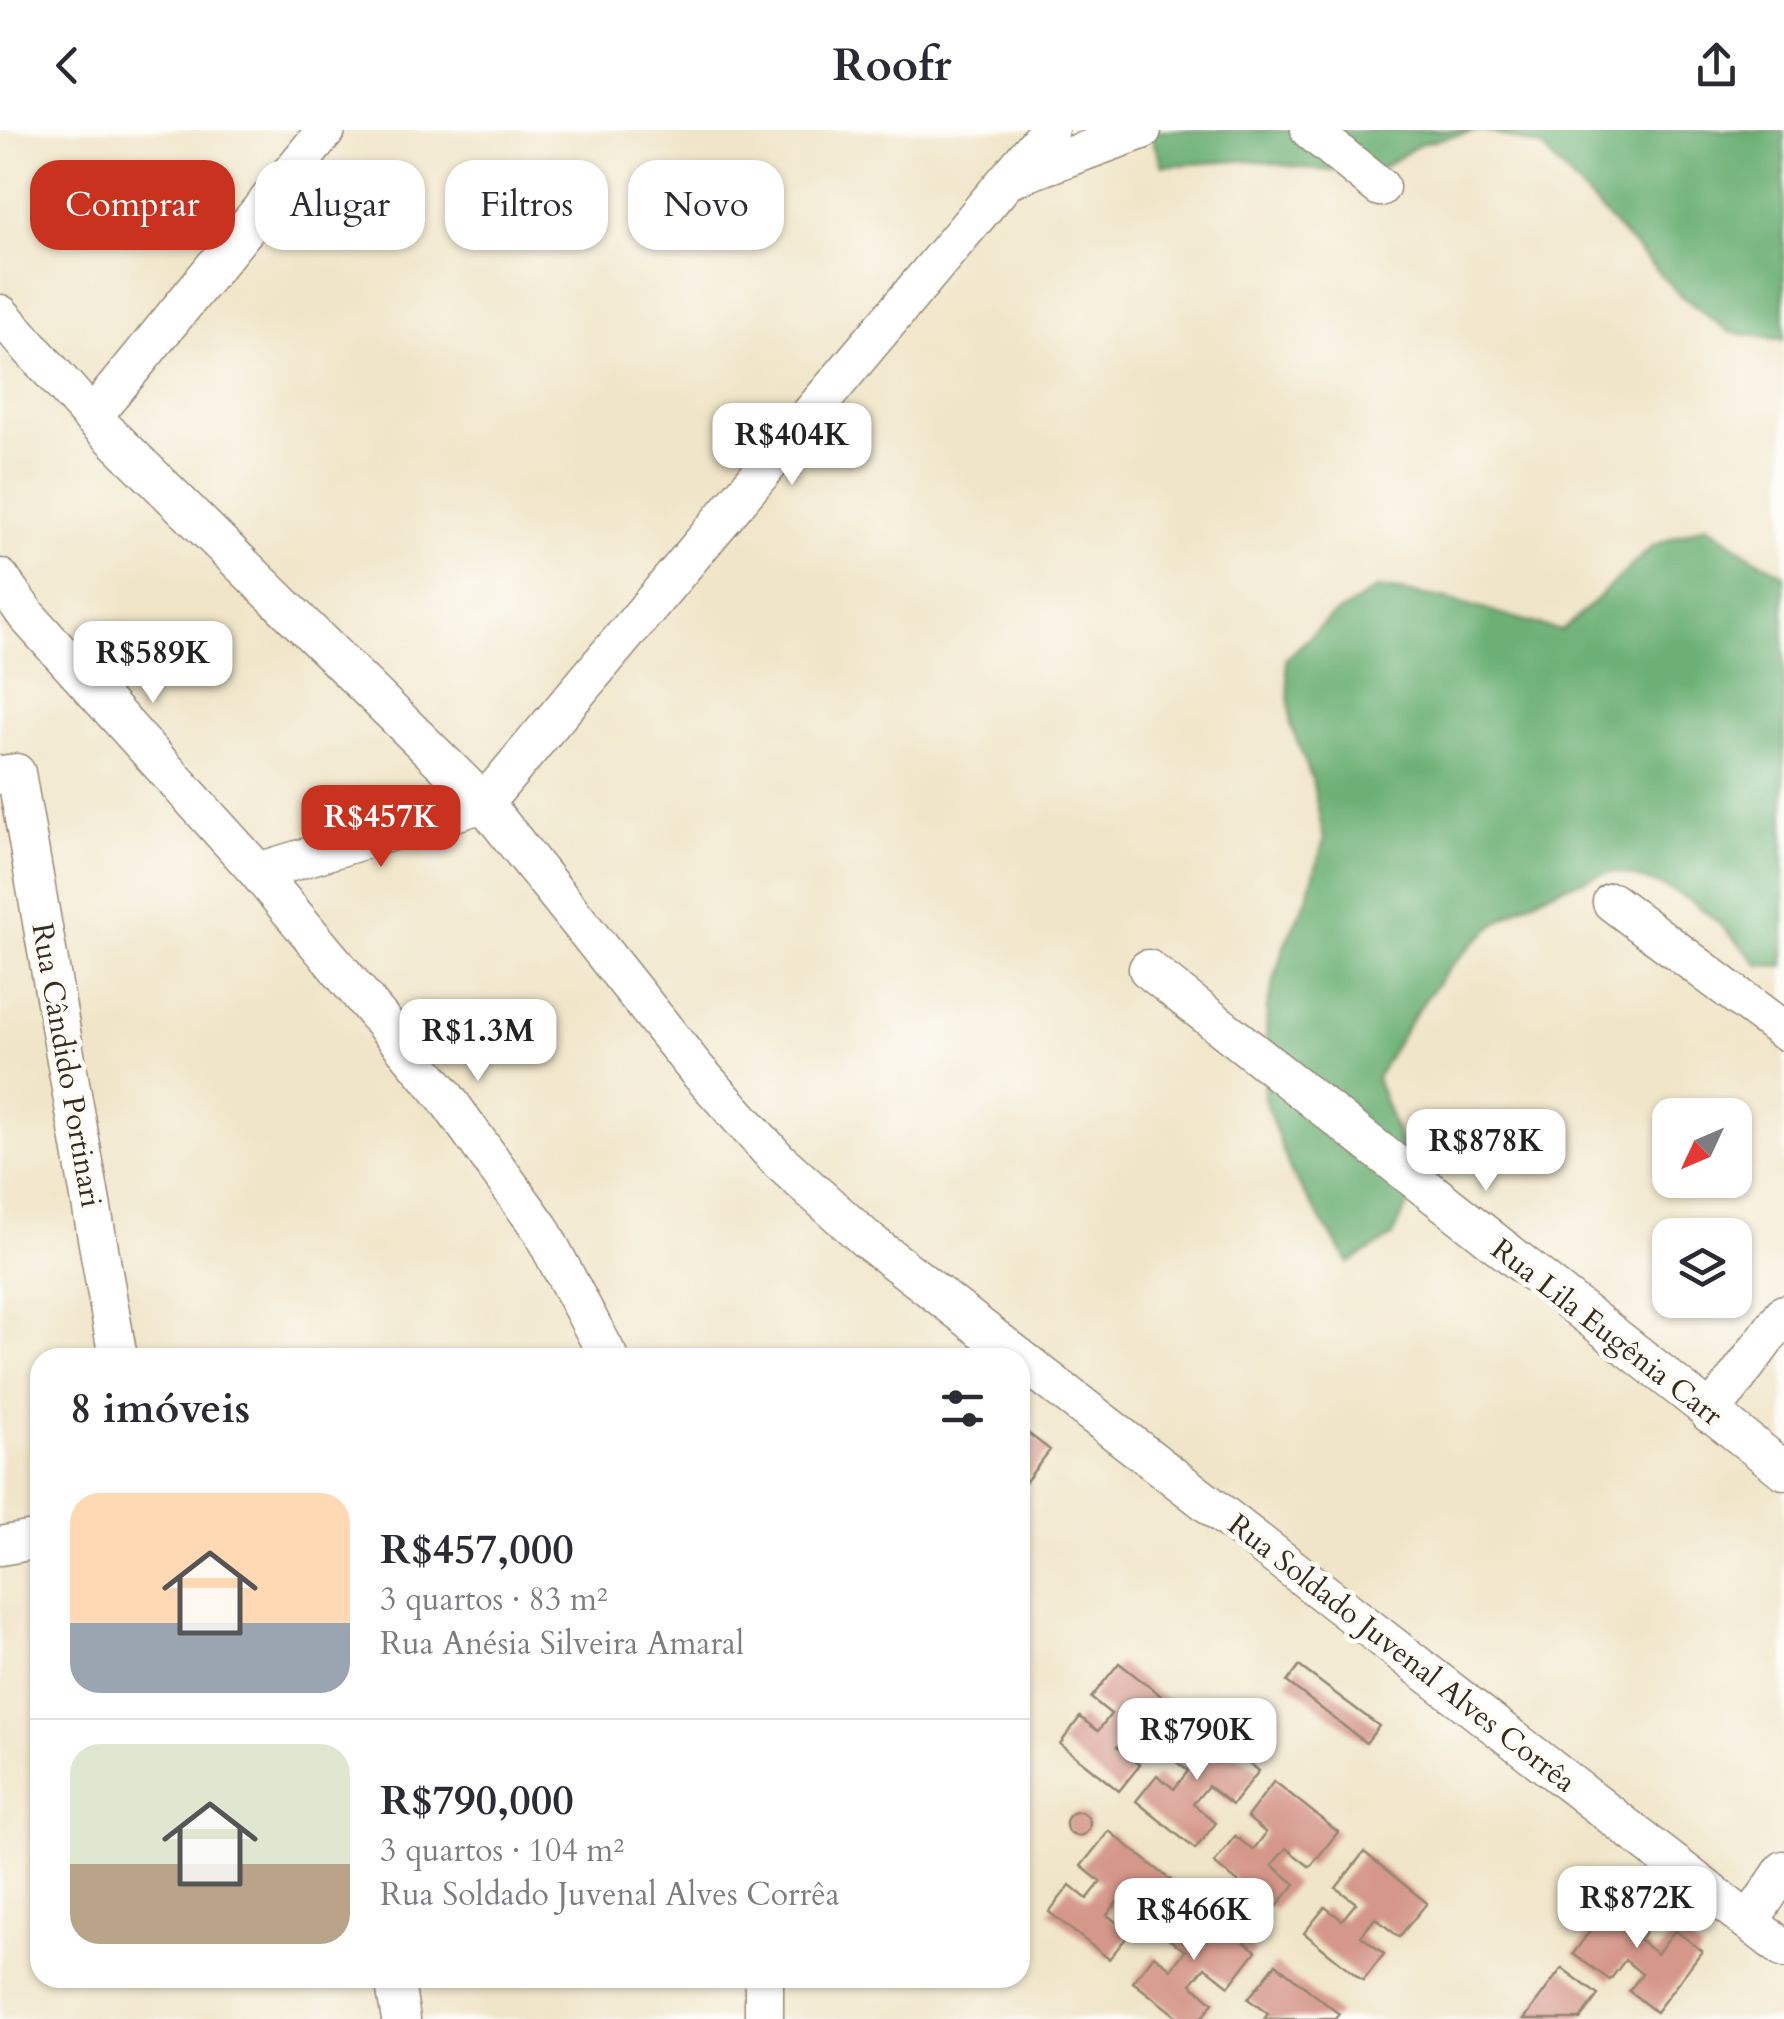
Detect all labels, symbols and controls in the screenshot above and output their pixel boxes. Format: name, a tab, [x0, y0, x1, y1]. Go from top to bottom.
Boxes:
text: Roofr	[832, 35, 952, 96]
icon: back	[40, 38, 95, 93]
icon: share	[1689, 38, 1744, 93]
chip: Comprar	[30, 160, 235, 250]
chip: Alugar	[255, 160, 425, 250]
chip: Filtros	[445, 160, 608, 250]
chip: Novo	[628, 160, 784, 250]
pin: R$404K	[711, 403, 873, 488]
text: R$404K	[734, 413, 850, 457]
pin: R$589K	[72, 621, 234, 706]
text: R$589K	[95, 631, 211, 675]
pin: R$457K	[300, 785, 462, 870]
text: R$457K	[323, 795, 439, 839]
street label: Rua Cândido Portinari	[21, 920, 112, 1210]
pin: R$1.3M	[397, 999, 559, 1084]
text: R$1.3M	[421, 1009, 535, 1053]
north arrow	[1652, 1098, 1752, 1198]
map controls	[1652, 1098, 1752, 1318]
pin: R$878K	[1405, 1109, 1567, 1194]
text: R$878K	[1428, 1119, 1544, 1163]
button: layers	[1652, 1218, 1752, 1318]
street label: Rua Lila Eugênia Carr	[1482, 1229, 1731, 1436]
text: 8 imóveis	[70, 1380, 250, 1437]
icon: filters	[935, 1381, 990, 1436]
street label: Rua Soldado Juvenal Alves Corrêa	[1219, 1505, 1584, 1802]
text: R$457,000	[380, 1521, 574, 1578]
icon: home	[150, 1533, 270, 1653]
text: 3 quartos · 83 m²	[380, 1578, 608, 1622]
text: Rua Anésia Silveira Amaral	[380, 1622, 744, 1666]
pin: R$790K	[1116, 1698, 1278, 1783]
text: R$790K	[1139, 1708, 1255, 1752]
text: R$790,000	[380, 1772, 574, 1829]
icon: home	[150, 1784, 270, 1904]
text: 3 quartos · 104 m²	[380, 1829, 624, 1873]
pin: R$872K	[1556, 1866, 1718, 1951]
text: Rua Soldado Juvenal Alves Corrêa	[380, 1873, 840, 1917]
text: R$872K	[1579, 1876, 1695, 1920]
pin: R$466K	[1113, 1878, 1275, 1963]
text: R$466K	[1136, 1888, 1252, 1932]

